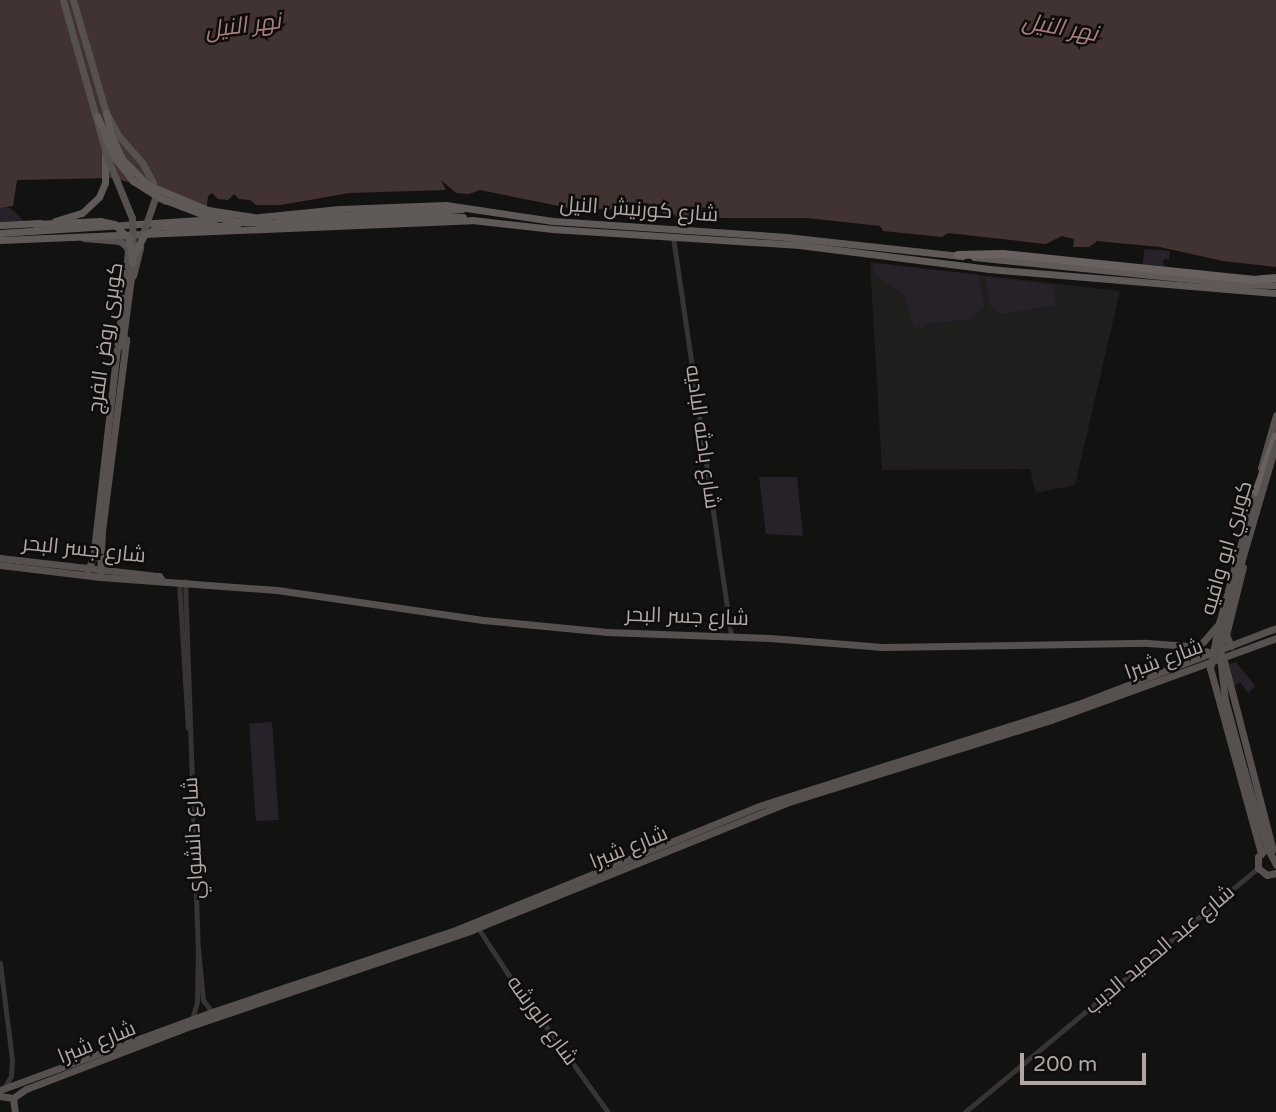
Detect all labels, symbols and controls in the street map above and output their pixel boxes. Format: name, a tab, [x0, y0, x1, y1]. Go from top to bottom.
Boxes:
water label: نهر النيل	[203, 8, 283, 44]
water label: نهر النيل	[1020, 8, 1100, 48]
street label: شارع كورنيش النيل	[559, 192, 719, 228]
street label: كوبرى روض الفرج	[83, 261, 129, 415]
street label: شارع باحثه الباديه	[679, 363, 725, 511]
street label: كوبري ابو وافيه	[1196, 478, 1258, 618]
street label: شارع جسر البحر	[21, 531, 147, 569]
street label: شارع جسر البحر	[625, 602, 749, 632]
street label: شارع شبرا	[1121, 634, 1207, 686]
street label: شارع دانشواي	[178, 776, 210, 900]
street label: شارع شبرا	[586, 821, 672, 875]
street label: شارع عبد الحميد الديب	[1080, 880, 1240, 1020]
street label: شارع الورشه	[501, 971, 583, 1071]
street label: شارع شبرا	[54, 1016, 140, 1070]
scale bar	[1024, 1038, 1150, 1082]
text: 200 m	[1033, 1052, 1097, 1077]

